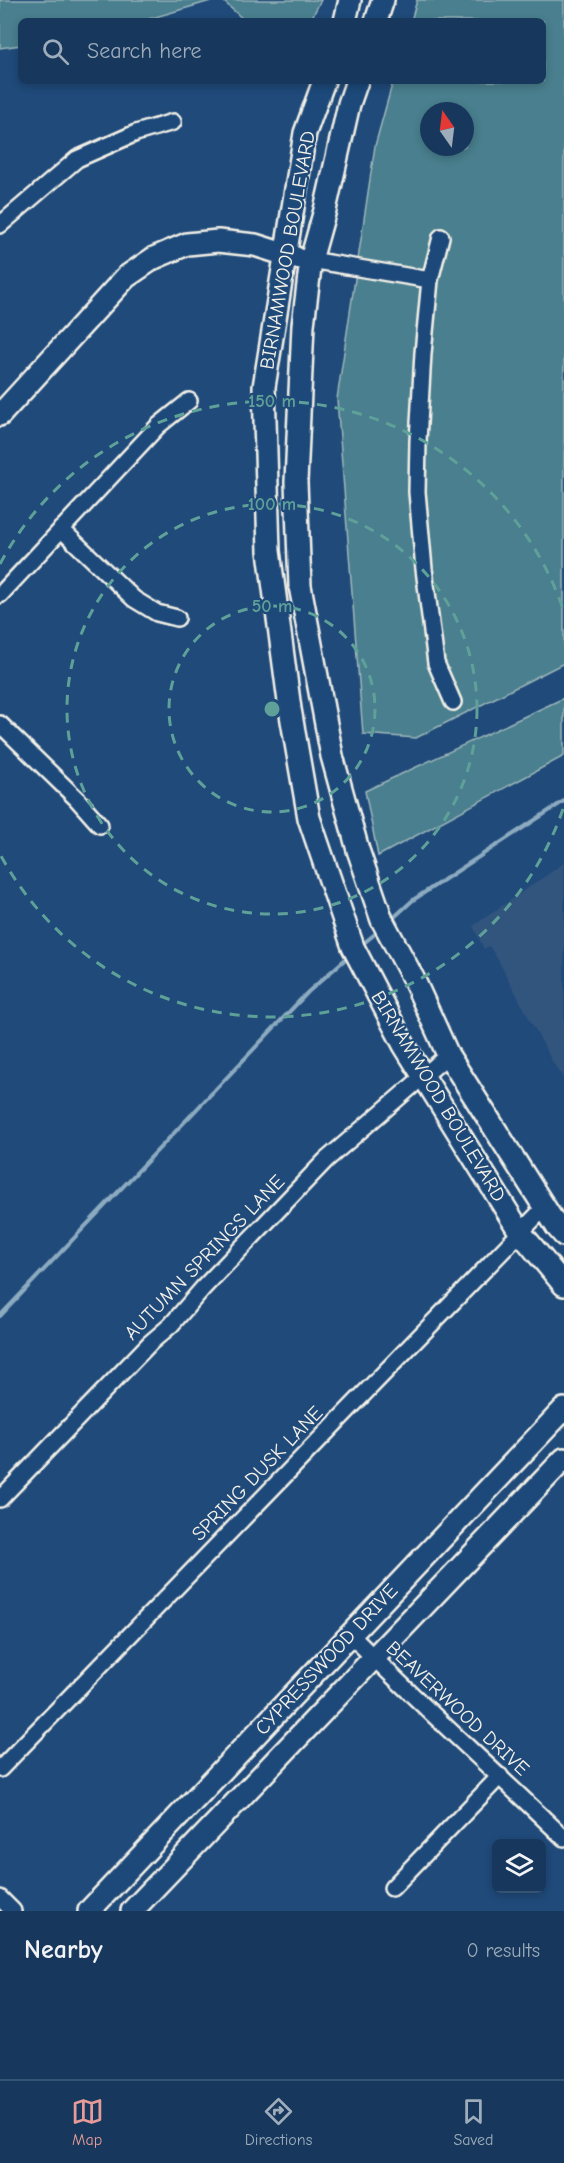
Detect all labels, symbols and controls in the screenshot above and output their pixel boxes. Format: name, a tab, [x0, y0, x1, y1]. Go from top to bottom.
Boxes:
search box	[18, 18, 546, 84]
icon: search	[39, 35, 72, 68]
text: Search here	[87, 38, 202, 64]
north arrow	[420, 102, 474, 156]
street label: BIRNAMWOOD BOULEVARD	[255, 129, 320, 371]
text: 150 m	[248, 391, 296, 412]
text: 100 m	[248, 494, 296, 515]
text: 50 m	[252, 596, 292, 617]
centre of rings	[262, 699, 282, 719]
street label: BIRNAMWOOD BOULEVARD	[366, 987, 511, 1206]
street label: AUTUMN SPRINGS LANE	[120, 1170, 289, 1345]
street label: SPRING DUSK LANE	[187, 1401, 328, 1545]
street label: CYPRESSWOOD DRIVE	[250, 1579, 402, 1740]
street label: BEAVERWOOD DRIVE	[382, 1636, 534, 1780]
map controls	[492, 1839, 546, 1893]
button: layers	[492, 1839, 546, 1893]
text: Nearby	[24, 1935, 103, 1965]
text: 0 results	[467, 1939, 540, 1962]
tab: Map	[71, 2095, 104, 2149]
tab: Directions	[245, 2095, 312, 2149]
tab: Saved	[453, 2095, 493, 2149]

